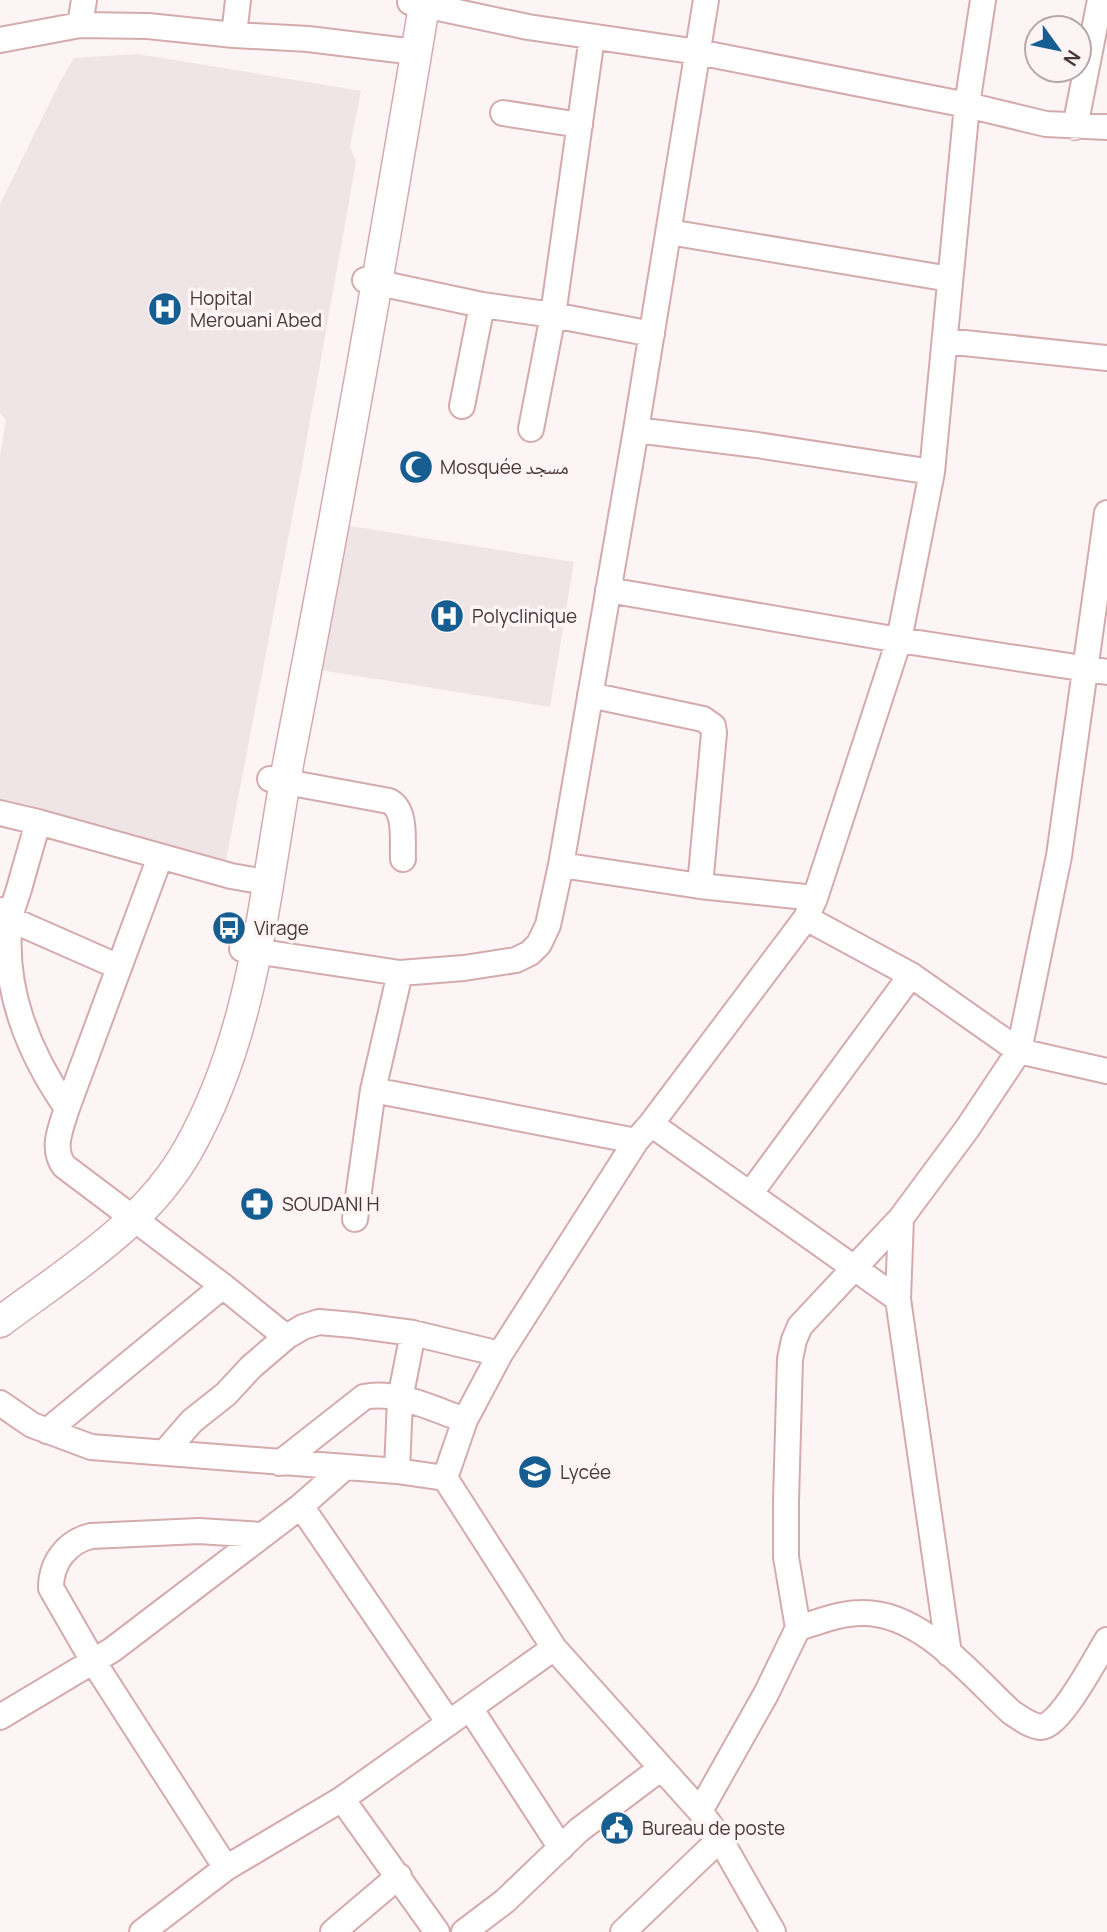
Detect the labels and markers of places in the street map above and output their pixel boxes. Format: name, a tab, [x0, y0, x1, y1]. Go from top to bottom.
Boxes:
place label: Hopital Merouani Abed	[190, 285, 322, 333]
hospital icon: Hopital Merouani Abed	[146, 290, 184, 328]
mosque icon: Mosquée مسجد	[397, 448, 435, 486]
place label: Mosquée مسجد	[440, 454, 569, 480]
hospital icon: Polyclinique	[428, 597, 466, 635]
place label: Polyclinique	[472, 603, 577, 629]
bus stop icon: Virage	[210, 909, 248, 947]
place label: Virage	[254, 915, 309, 941]
pharmacy icon: SOUDANI H	[238, 1185, 276, 1223]
place label: SOUDANI H	[282, 1191, 379, 1217]
school or university icon: Lycée	[516, 1453, 554, 1491]
place label: Lycée	[560, 1459, 611, 1485]
public building icon: Bureau de poste	[598, 1809, 636, 1847]
place label: Bureau de poste	[642, 1815, 785, 1841]

